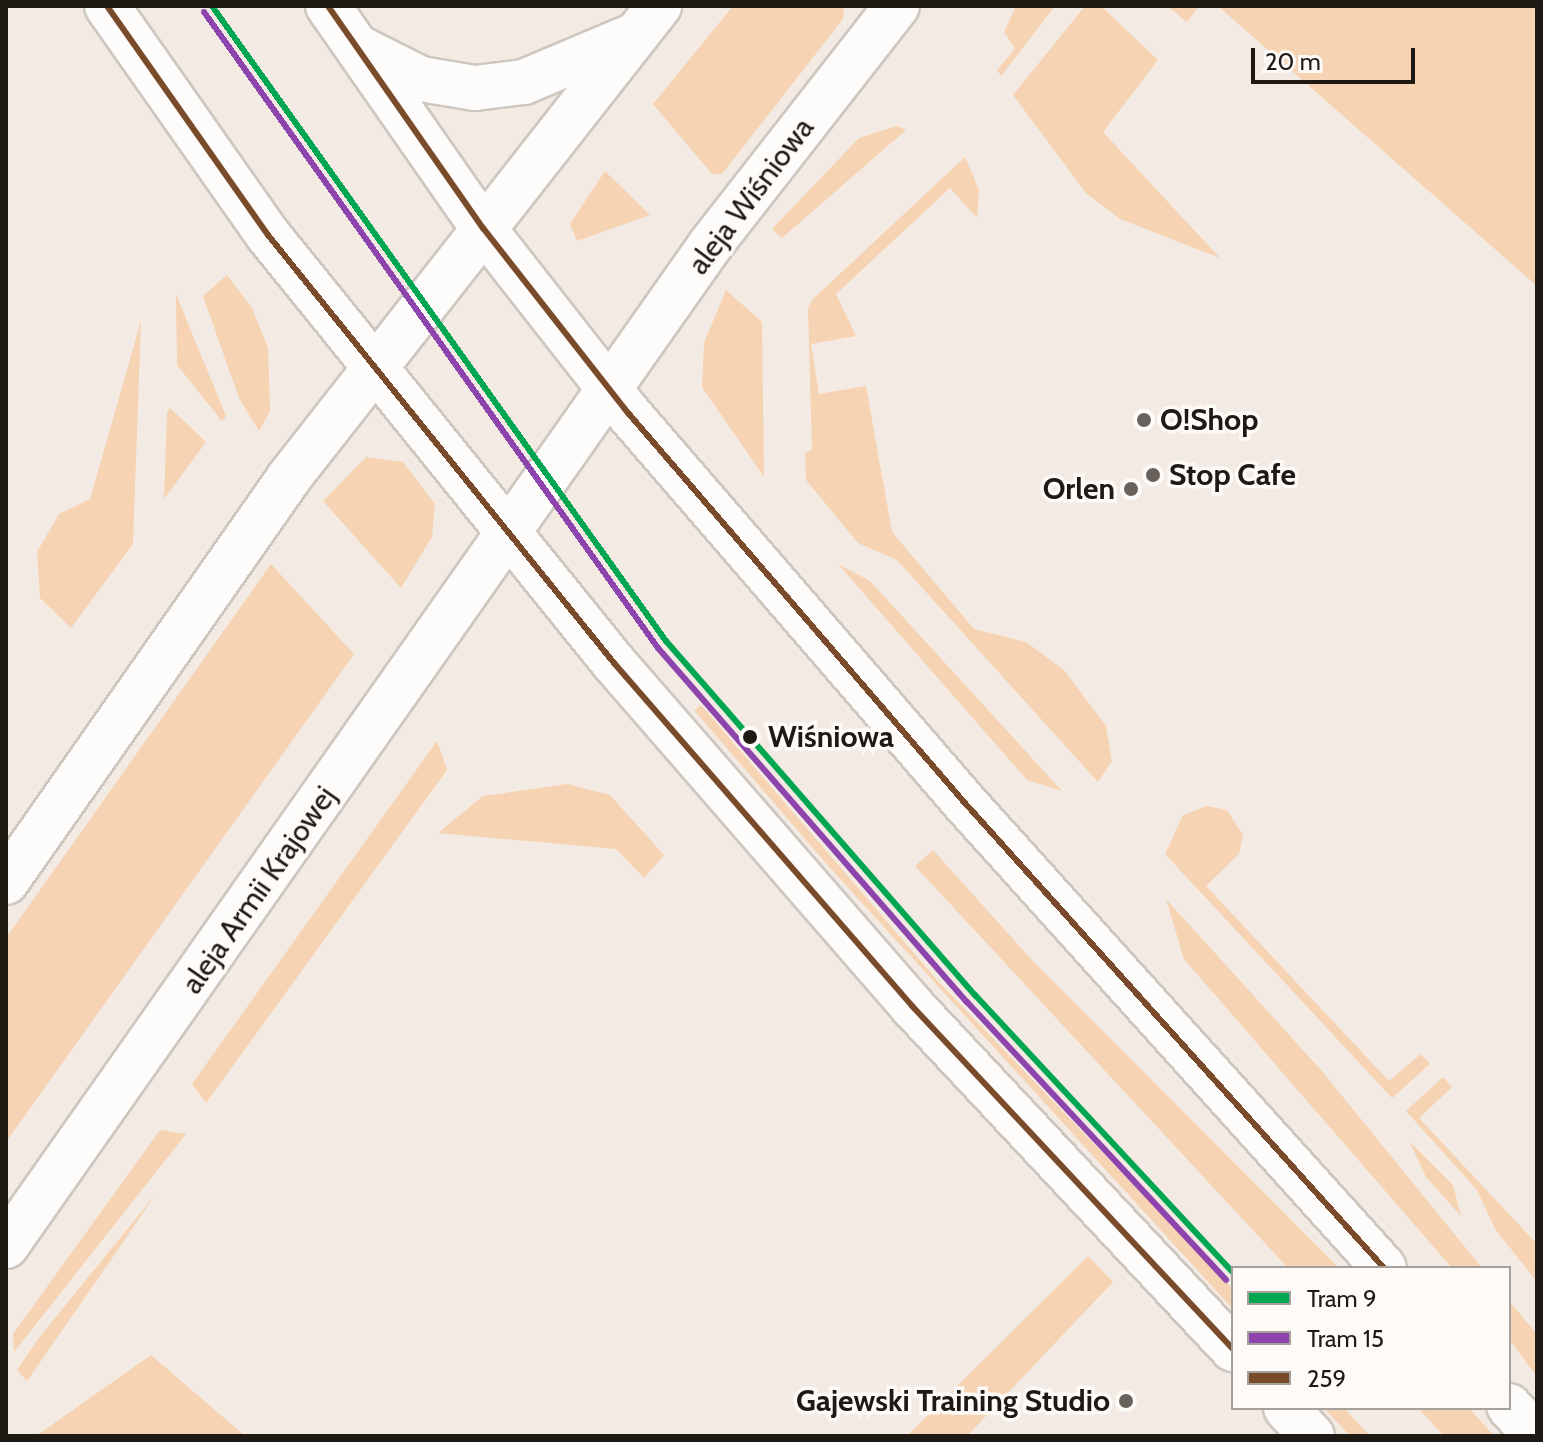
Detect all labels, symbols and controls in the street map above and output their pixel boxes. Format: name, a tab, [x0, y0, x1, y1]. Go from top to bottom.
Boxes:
scale bar	[1255, 32, 1419, 82]
text: 20 m	[1265, 47, 1321, 76]
street label: aleja Wiśniowa	[680, 111, 822, 281]
place label: O!Shop	[1160, 402, 1258, 438]
marker: O!Shop	[1135, 411, 1153, 429]
place label: Stop Cafe	[1169, 457, 1296, 493]
marker: Stop Cafe	[1144, 466, 1162, 484]
place label: Orlen	[1043, 471, 1115, 507]
marker: Orlen	[1122, 480, 1140, 498]
place label: Wiśniowa	[768, 719, 894, 755]
marker: Wiśniowa	[739, 726, 761, 748]
street label: aleja Armii Krajowej	[174, 779, 344, 1001]
legend	[1231, 1266, 1511, 1410]
text: Tram 9	[1307, 1284, 1377, 1313]
text: Tram 15	[1307, 1324, 1384, 1353]
text: 259	[1307, 1364, 1346, 1393]
place label: Gajewski Training Studio	[796, 1383, 1110, 1419]
marker: Gajewski Training Studio	[1117, 1392, 1135, 1410]

